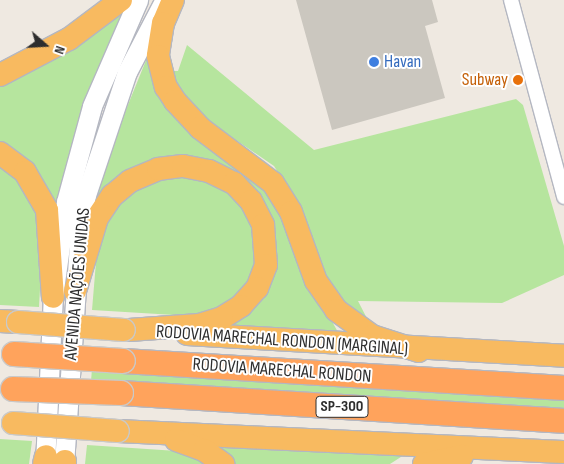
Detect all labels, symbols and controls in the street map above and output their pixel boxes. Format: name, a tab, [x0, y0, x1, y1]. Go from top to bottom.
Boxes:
north arrow	[20, 20, 70, 70]
text: N	[50, 44, 69, 56]
place label: Havan	[384, 51, 421, 73]
marker: Havan	[368, 56, 380, 68]
place label: Subway	[462, 69, 508, 91]
marker: Subway	[512, 74, 524, 86]
street label: AVENIDA NAÇÕES UNIDAS	[61, 207, 95, 361]
street label: RODOVIA MARECHAL RONDON (MARGINAL)	[155, 321, 409, 361]
street label: RODOVIA MARECHAL RONDON	[192, 354, 372, 388]
road number: SP-300	[314, 394, 370, 421]

